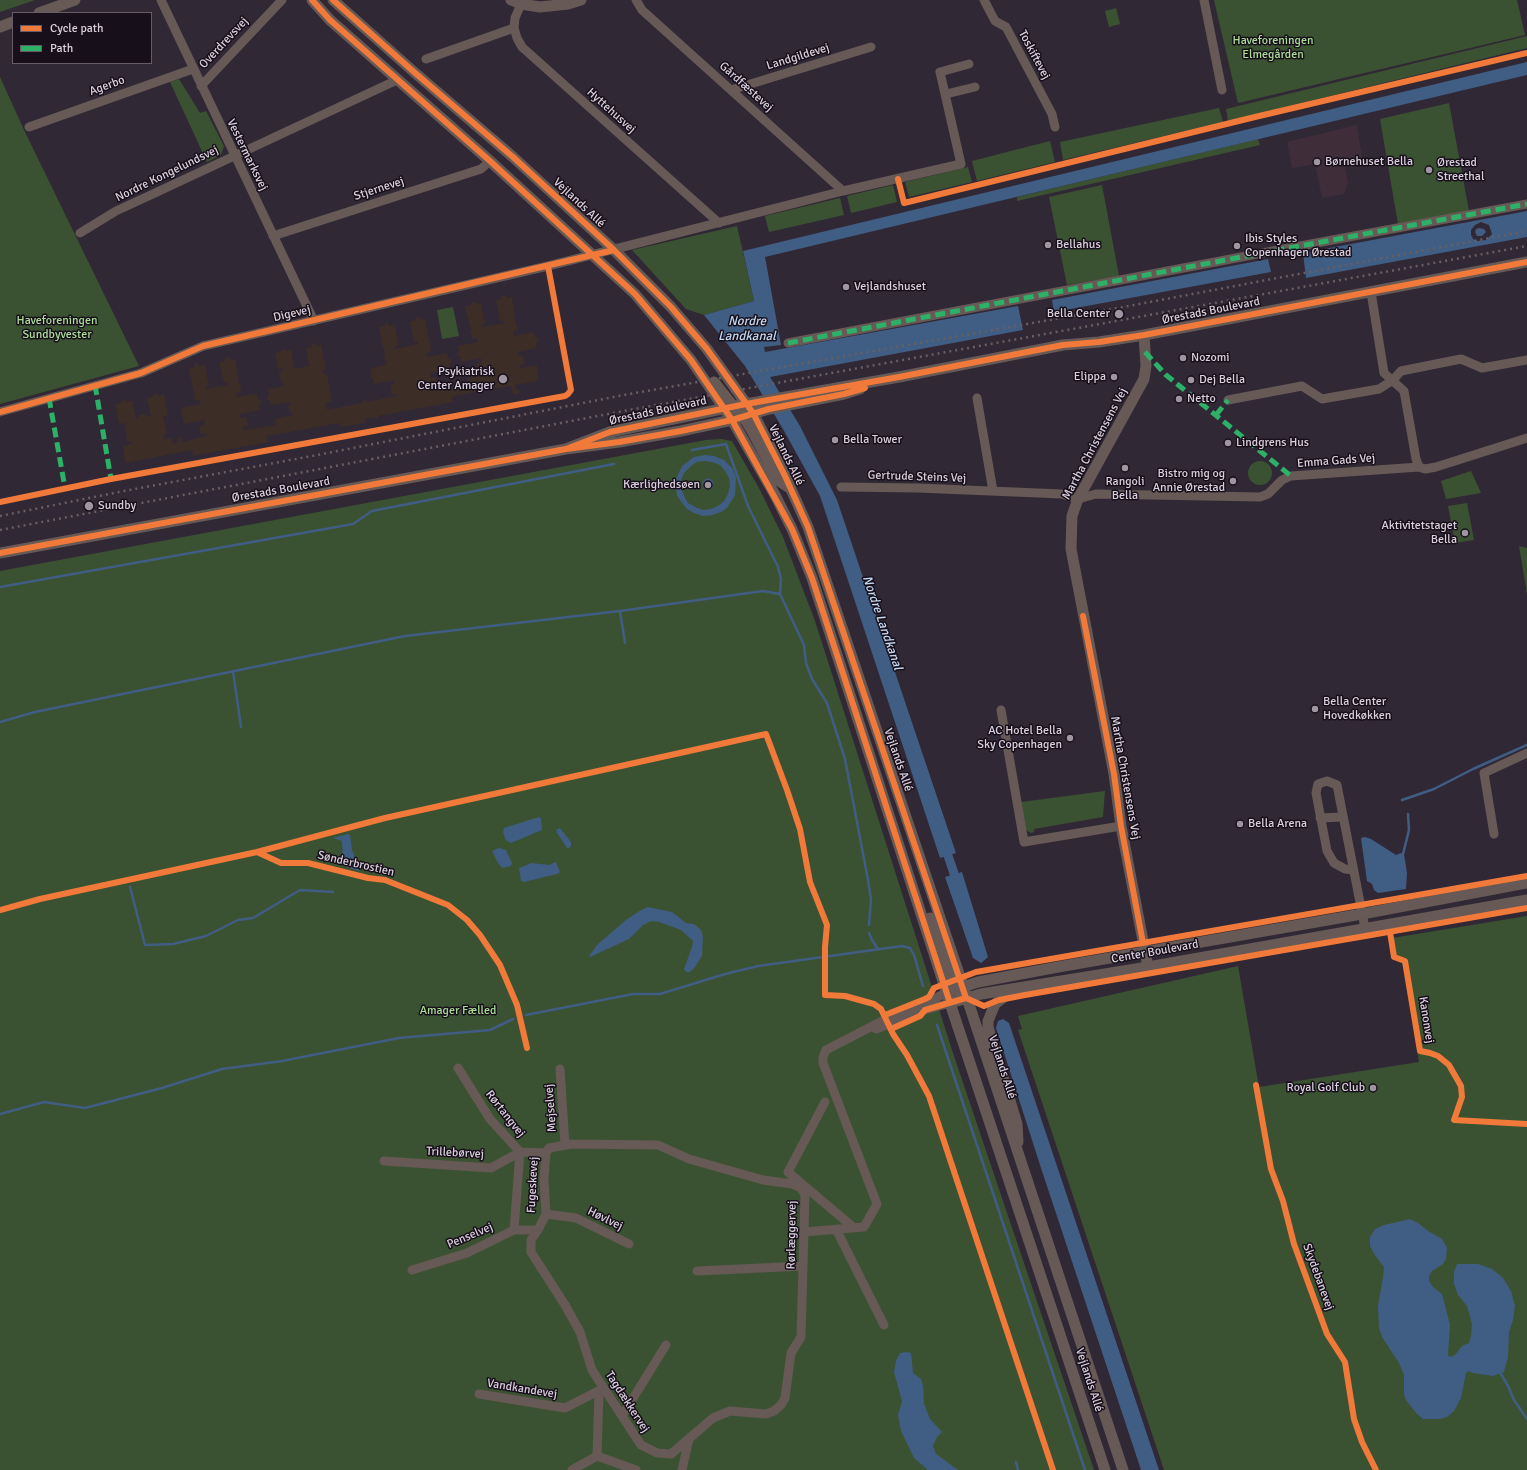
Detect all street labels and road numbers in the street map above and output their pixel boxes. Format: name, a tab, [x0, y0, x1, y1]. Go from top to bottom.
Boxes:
street label: Overdrevsvej	[196, 14, 252, 72]
street label: Toskiftevej	[1015, 28, 1053, 82]
street label: Landgildevej	[765, 41, 831, 73]
street label: Gårdfæstevej	[716, 59, 776, 115]
street label: Agerbo	[87, 73, 127, 99]
street label: Hyttehusvej	[583, 85, 639, 137]
street label: Vestermarksvej	[223, 117, 271, 193]
street label: Nordre Kongelundsvej	[113, 143, 221, 205]
street label: Stjernevej	[352, 174, 406, 204]
street label: Vejlands Allé	[550, 175, 608, 231]
street label: Ørestads Boulevard	[1161, 294, 1261, 328]
street label: Digevej	[272, 303, 312, 325]
street label: Martha Christensens Vej	[1059, 386, 1131, 502]
street label: Ørestads Boulevard	[608, 394, 708, 428]
street label: Vejlands Allé	[765, 422, 807, 488]
street label: Emma Gads Vej	[1296, 451, 1376, 471]
street label: Gertrude Steins Vej	[867, 468, 967, 486]
street label: Ørestads Boulevard	[231, 474, 331, 506]
street label: Martha Christensens Vej	[1107, 715, 1143, 841]
street label: Vejlands Allé	[880, 726, 916, 794]
street label: Sønderbrostien	[316, 848, 396, 880]
street label: Center Boulevard	[1110, 937, 1200, 967]
street label: Kanonvej	[1415, 996, 1437, 1044]
street label: Vejlands Allé	[985, 1033, 1019, 1101]
street label: Mejselvej	[542, 1083, 560, 1133]
street label: Rørtangvej	[482, 1088, 528, 1140]
street label: Trillebørvej	[426, 1144, 484, 1162]
street label: Fugeskevej	[524, 1156, 542, 1214]
street label: Rørlæggervej	[784, 1200, 800, 1270]
street label: Høvlvej	[585, 1204, 625, 1234]
street label: Penselvej	[445, 1220, 495, 1252]
street label: Skydebanevej	[1299, 1242, 1337, 1312]
street label: Vejlands Allé	[1072, 1346, 1106, 1414]
street label: Tagdækkervej	[602, 1369, 652, 1435]
street label: Vandkandevej	[486, 1376, 558, 1402]

